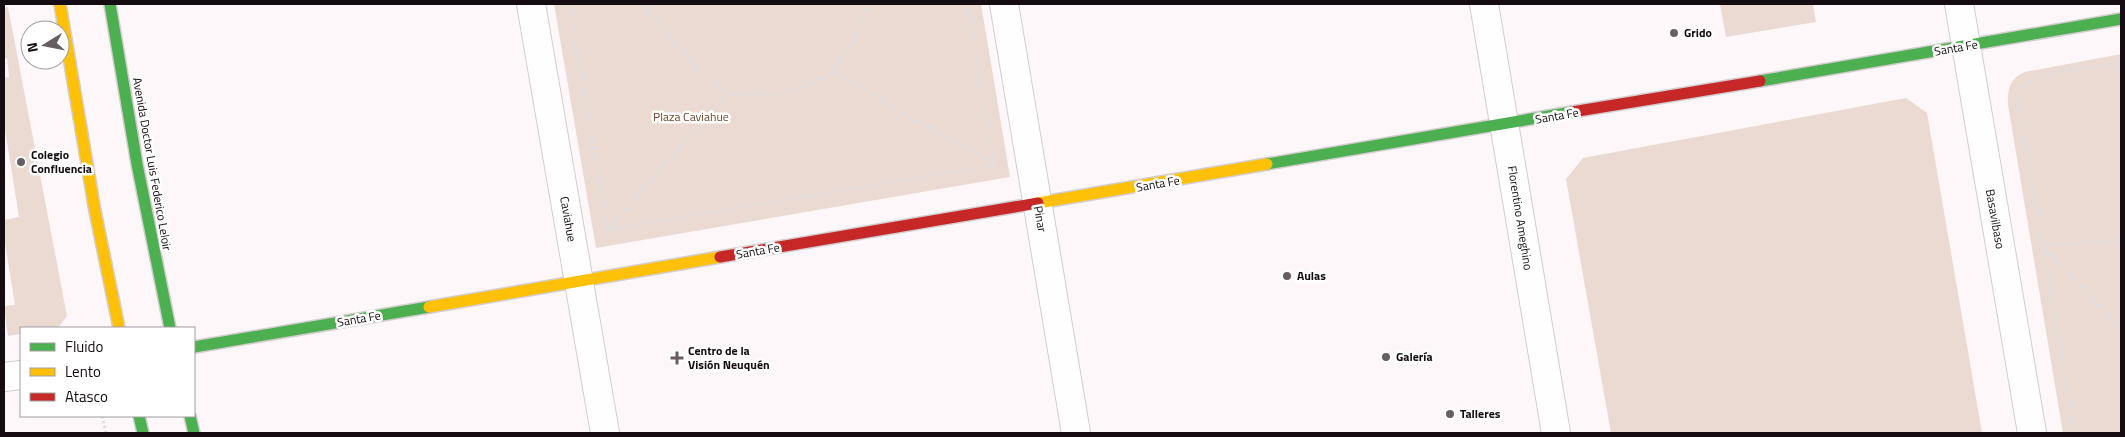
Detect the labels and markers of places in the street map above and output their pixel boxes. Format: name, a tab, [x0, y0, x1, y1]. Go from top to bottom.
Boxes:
place label: Grido	[1684, 23, 1712, 42]
marker: Grido	[1668, 27, 1680, 39]
place label: Colegio Confluencia	[31, 145, 92, 178]
marker: Colegio Confluencia	[15, 156, 27, 168]
place label: Aulas	[1297, 266, 1326, 285]
marker: Aulas	[1281, 270, 1293, 282]
place label: Centro de la Visión Neuquén	[688, 341, 770, 374]
place label: Galería	[1396, 347, 1433, 366]
marker: Centro de la Visión Neuquén	[670, 351, 684, 365]
marker: Galería	[1380, 351, 1392, 363]
place label: Talleres	[1460, 404, 1501, 423]
marker: Talleres	[1444, 408, 1456, 420]

